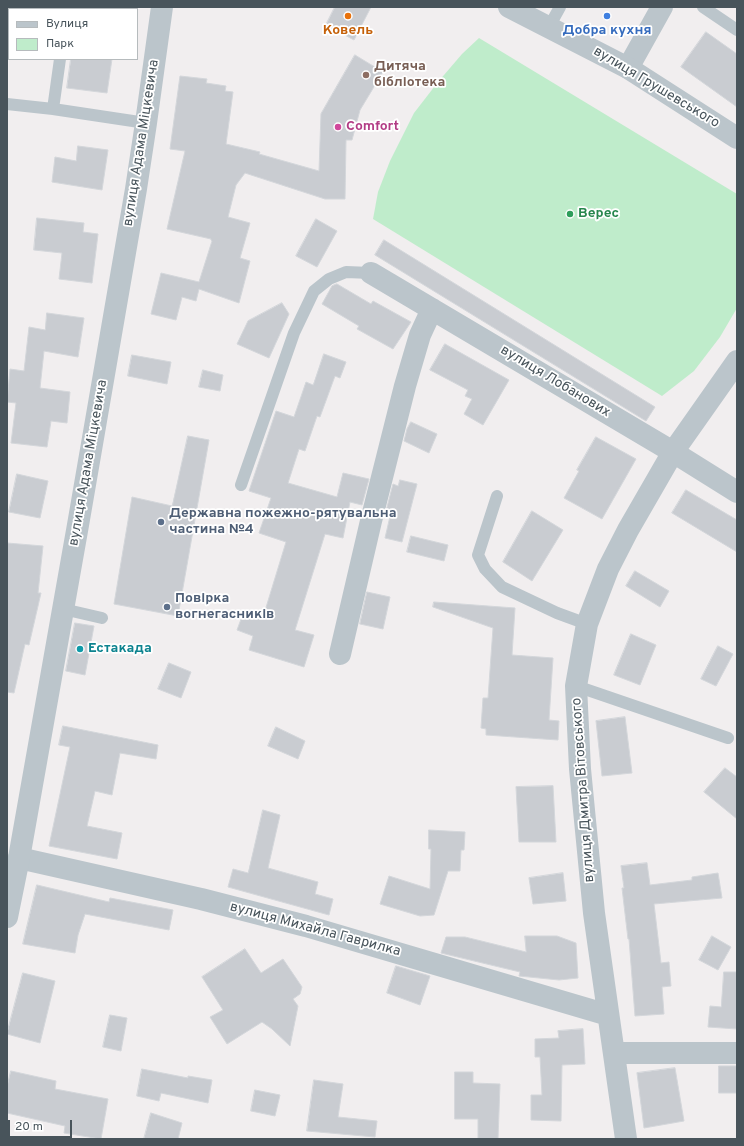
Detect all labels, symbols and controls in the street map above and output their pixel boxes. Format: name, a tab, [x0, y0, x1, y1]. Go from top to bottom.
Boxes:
legend	[8, 8, 138, 60]
marker: Ковель	[343, 11, 353, 21]
marker: Добра кухня	[602, 11, 612, 21]
text: Вулиця	[46, 16, 88, 32]
place label: Ковель	[323, 23, 373, 39]
place label: Добра кухня	[563, 23, 651, 39]
text: Парк	[46, 36, 74, 52]
street label: вулиця Грушевського	[590, 44, 722, 132]
street label: вулиця Адама Міцкевича	[121, 58, 163, 228]
place label: Дитяча бібліотека	[374, 59, 445, 92]
marker: Дитяча бібліотека	[361, 70, 371, 80]
place label: Comfort	[346, 119, 399, 135]
marker: Comfort	[333, 122, 343, 132]
place label: Верес	[578, 206, 619, 222]
marker: Верес	[565, 209, 575, 219]
street label: вулиця Лобанових	[497, 343, 613, 421]
street label: вулиця Адама Міцкевича	[66, 378, 112, 548]
place label: Державна пожежно-рятувальна частина №4	[169, 506, 397, 538]
marker: Державна пожежно-рятувальна частина №4	[156, 517, 166, 527]
place label: Повірка вогнегасників	[175, 591, 274, 624]
marker: Повірка вогнегасників	[162, 602, 172, 612]
place label: Естакада	[88, 641, 152, 657]
marker: Естакада	[75, 644, 85, 654]
street label: вулиця Дмитра Вітовського	[569, 697, 599, 883]
street label: вулиця Михайла Гаврилка	[228, 899, 402, 961]
scale bar	[10, 1112, 74, 1138]
text: 20 m	[15, 1119, 43, 1135]

